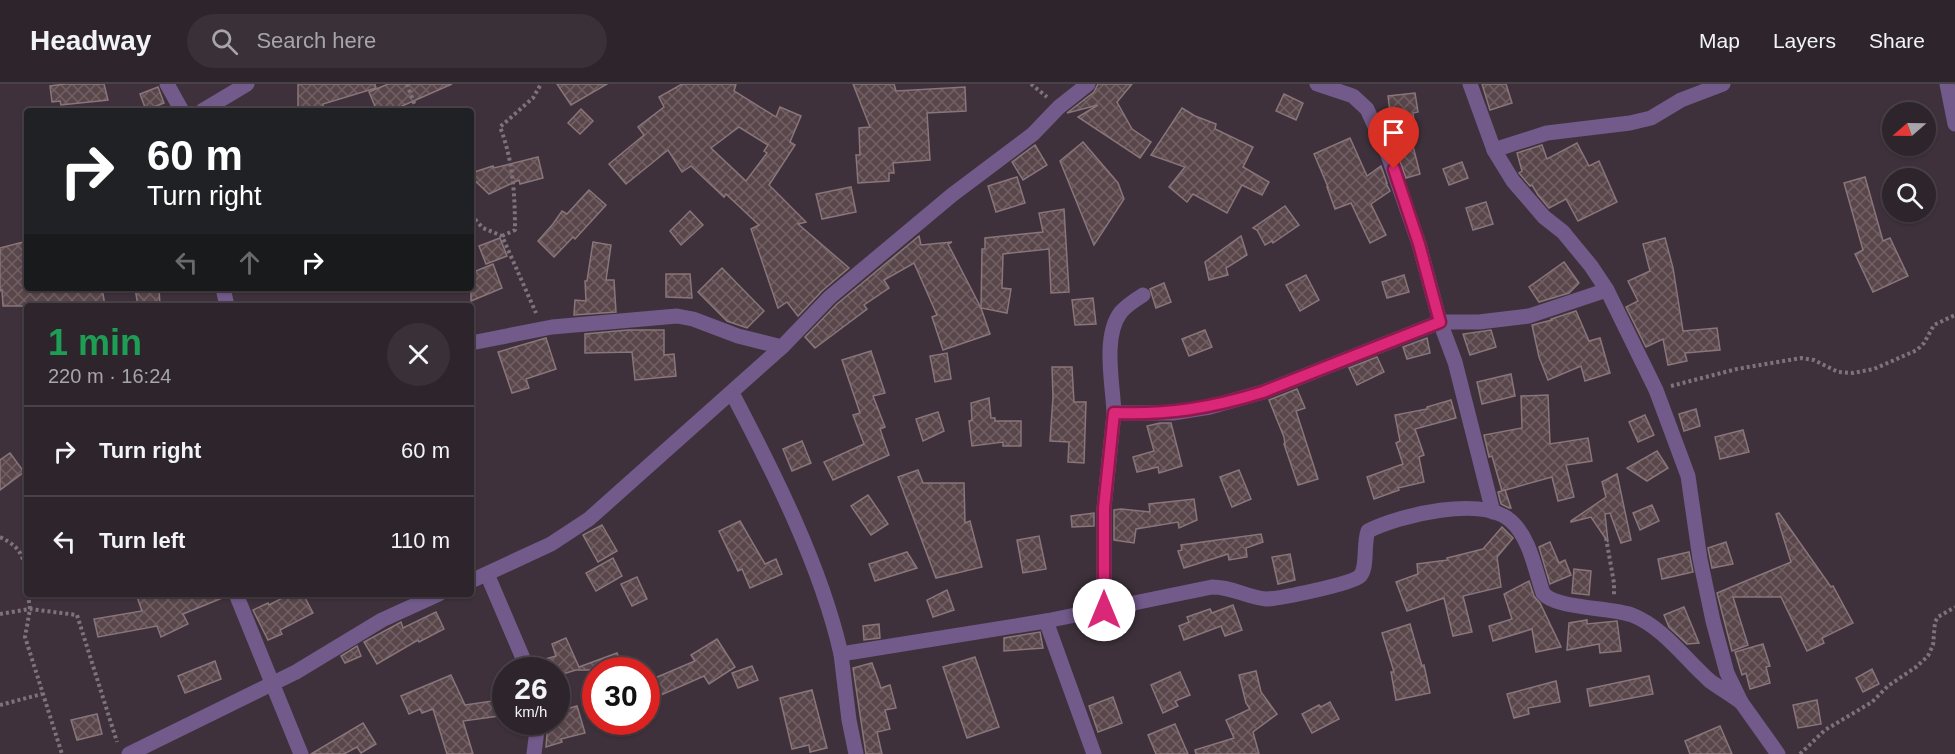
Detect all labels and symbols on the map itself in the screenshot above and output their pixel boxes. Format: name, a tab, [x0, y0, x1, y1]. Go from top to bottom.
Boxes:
north arrow	[1882, 102, 1936, 156]
pin	[1368, 107, 1419, 169]
position arrow	[1072, 578, 1136, 642]
speed limit sign: 30	[582, 657, 660, 735]

